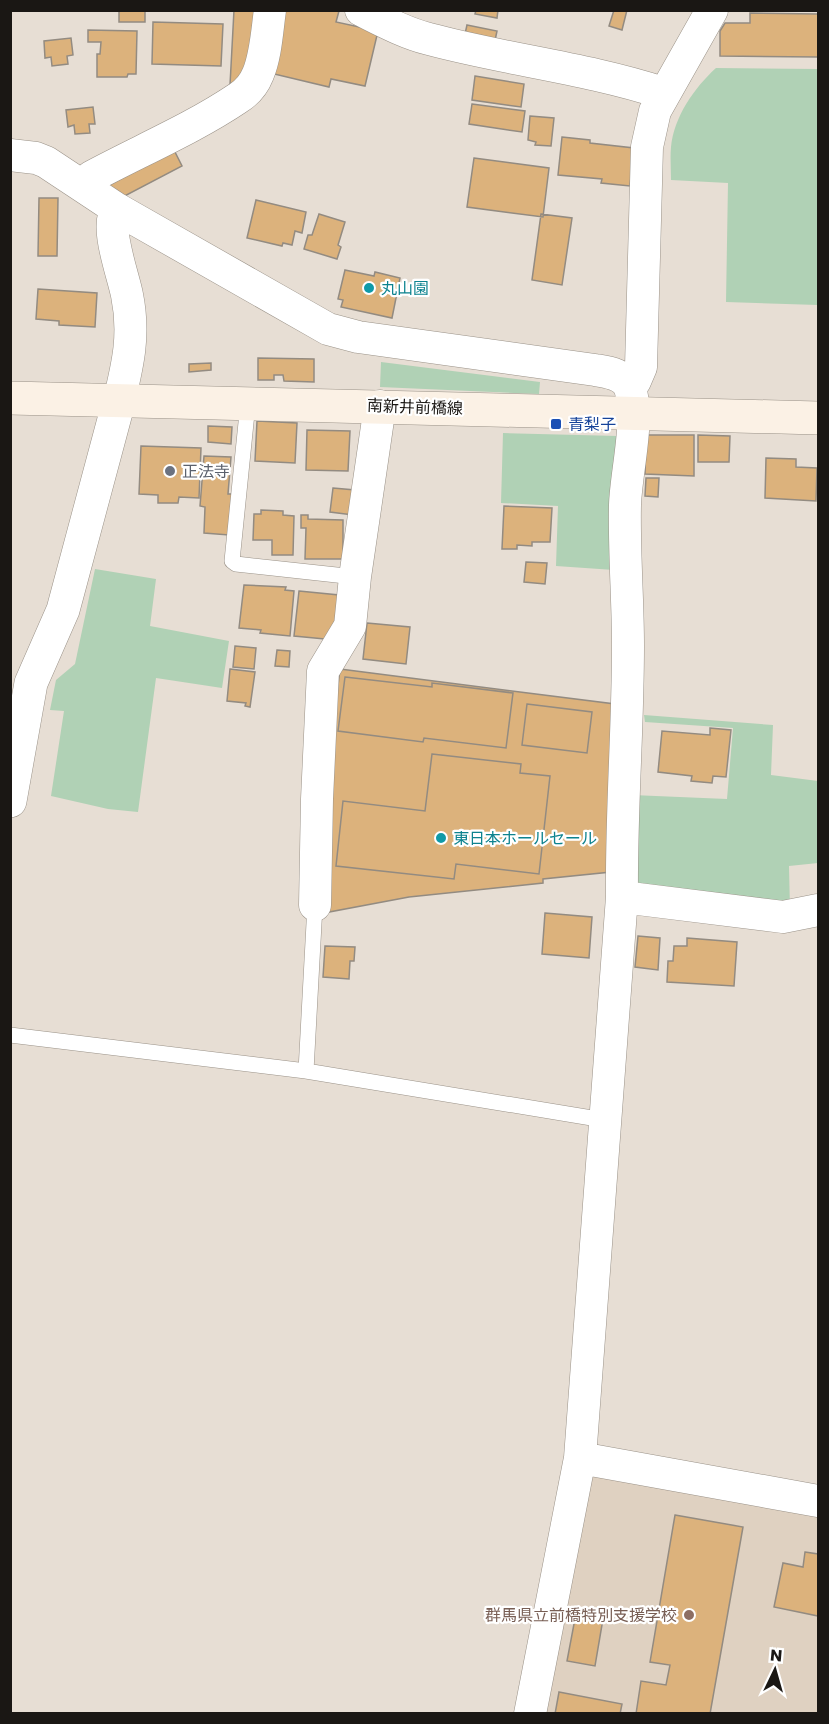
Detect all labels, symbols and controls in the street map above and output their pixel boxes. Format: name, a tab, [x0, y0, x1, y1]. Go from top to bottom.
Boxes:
place label: 丸山園	[381, 277, 429, 300]
marker: 丸山園	[362, 281, 376, 295]
street label: 南新井前橋線	[367, 394, 463, 420]
place label: 青梨子	[568, 413, 616, 436]
marker: 青梨子	[549, 417, 563, 431]
place label: 正法寺	[182, 460, 230, 483]
marker: 正法寺	[163, 464, 177, 478]
place label: 東日本ホールセール	[453, 827, 597, 850]
marker: 東日本ホールセール	[434, 831, 448, 845]
place label: 群馬県立前橋特別支援学校	[485, 1604, 677, 1627]
marker: 群馬県立前橋特別支援学校	[682, 1608, 696, 1622]
north arrow	[745, 1640, 805, 1700]
text: N	[769, 1644, 783, 1668]

